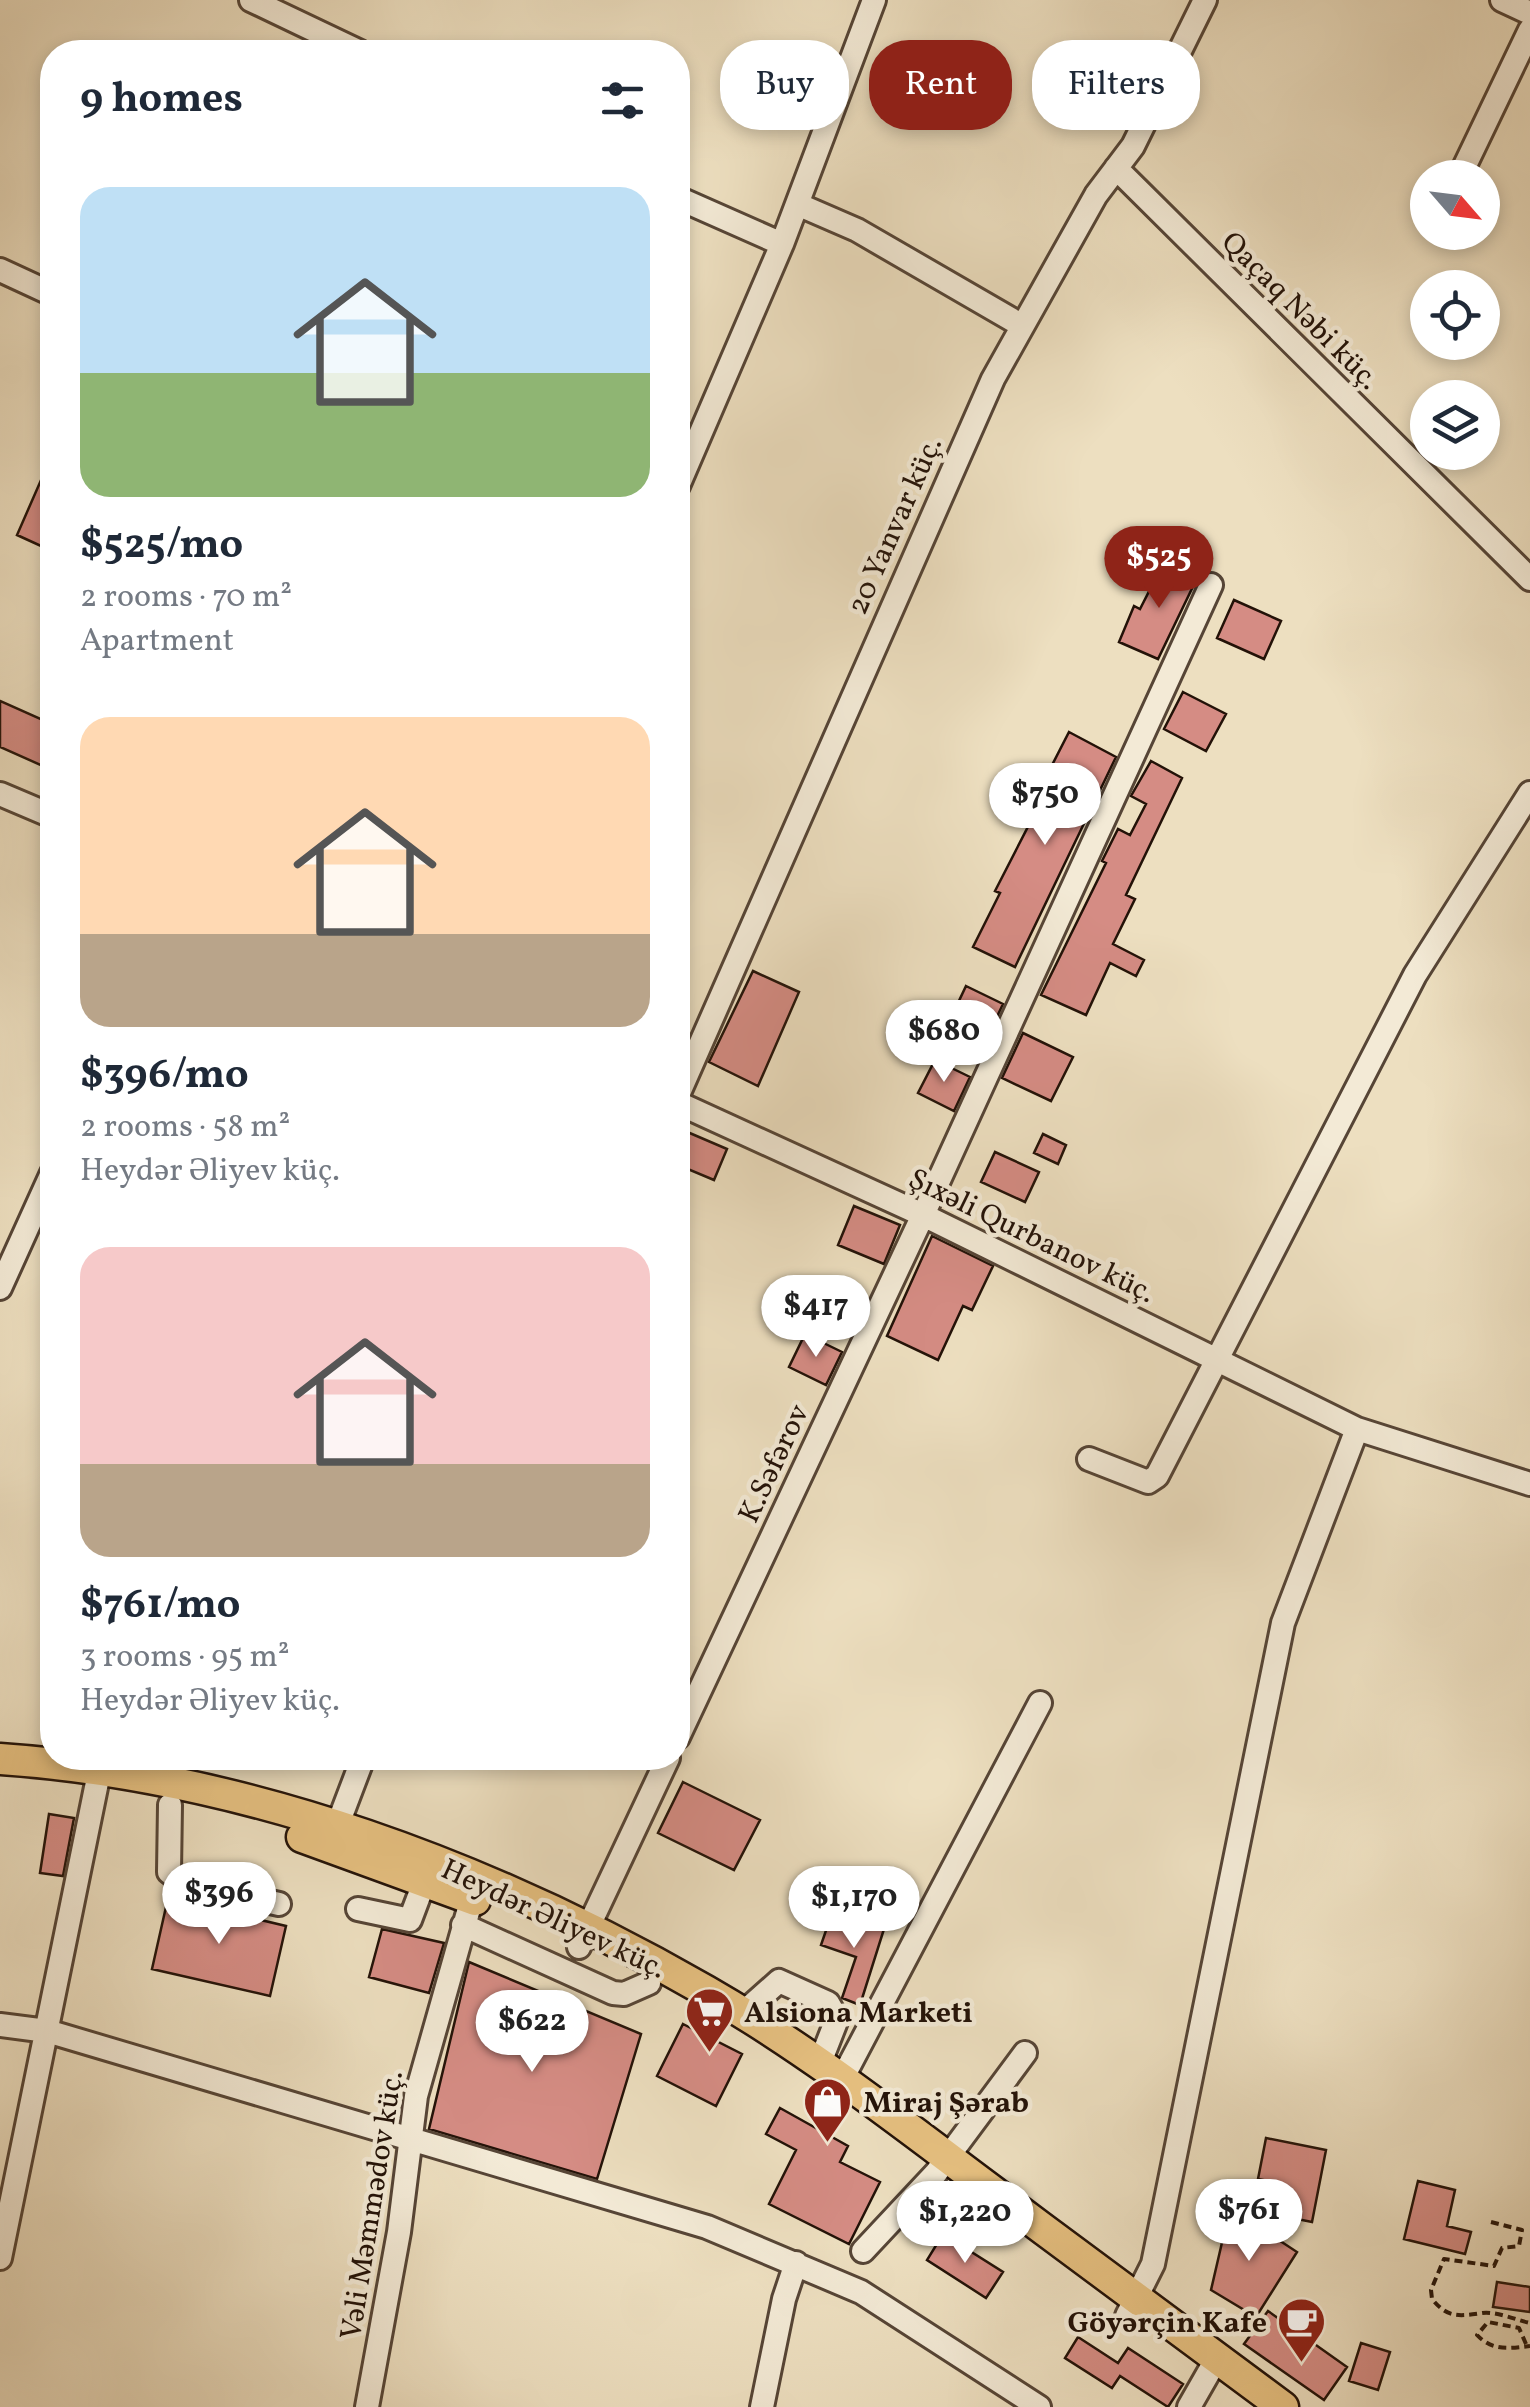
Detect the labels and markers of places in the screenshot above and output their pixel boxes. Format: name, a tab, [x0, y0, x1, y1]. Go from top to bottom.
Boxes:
pin: $525	[1100, 526, 1218, 611]
pin: $750	[986, 763, 1104, 848]
pin: $680	[885, 1000, 1003, 1085]
pin: $417	[757, 1275, 875, 1360]
pin: $396	[160, 1862, 278, 1947]
pin: $1,170	[773, 1866, 935, 1951]
supermarket icon: Alsiona Marketi	[683, 1986, 735, 2054]
pin: $622	[473, 1990, 591, 2075]
place label: Alsiona Marketi	[744, 1993, 973, 2035]
shop icon: Miraj Şərab	[802, 2076, 854, 2144]
place label: Miraj Şərab	[863, 2083, 1029, 2125]
pin: $761	[1190, 2179, 1308, 2264]
pin: $1,220	[884, 2181, 1046, 2266]
cafe icon: Göyərçin Kafe	[1276, 2296, 1328, 2364]
place label: Göyərçin Kafe	[1068, 2303, 1267, 2345]

